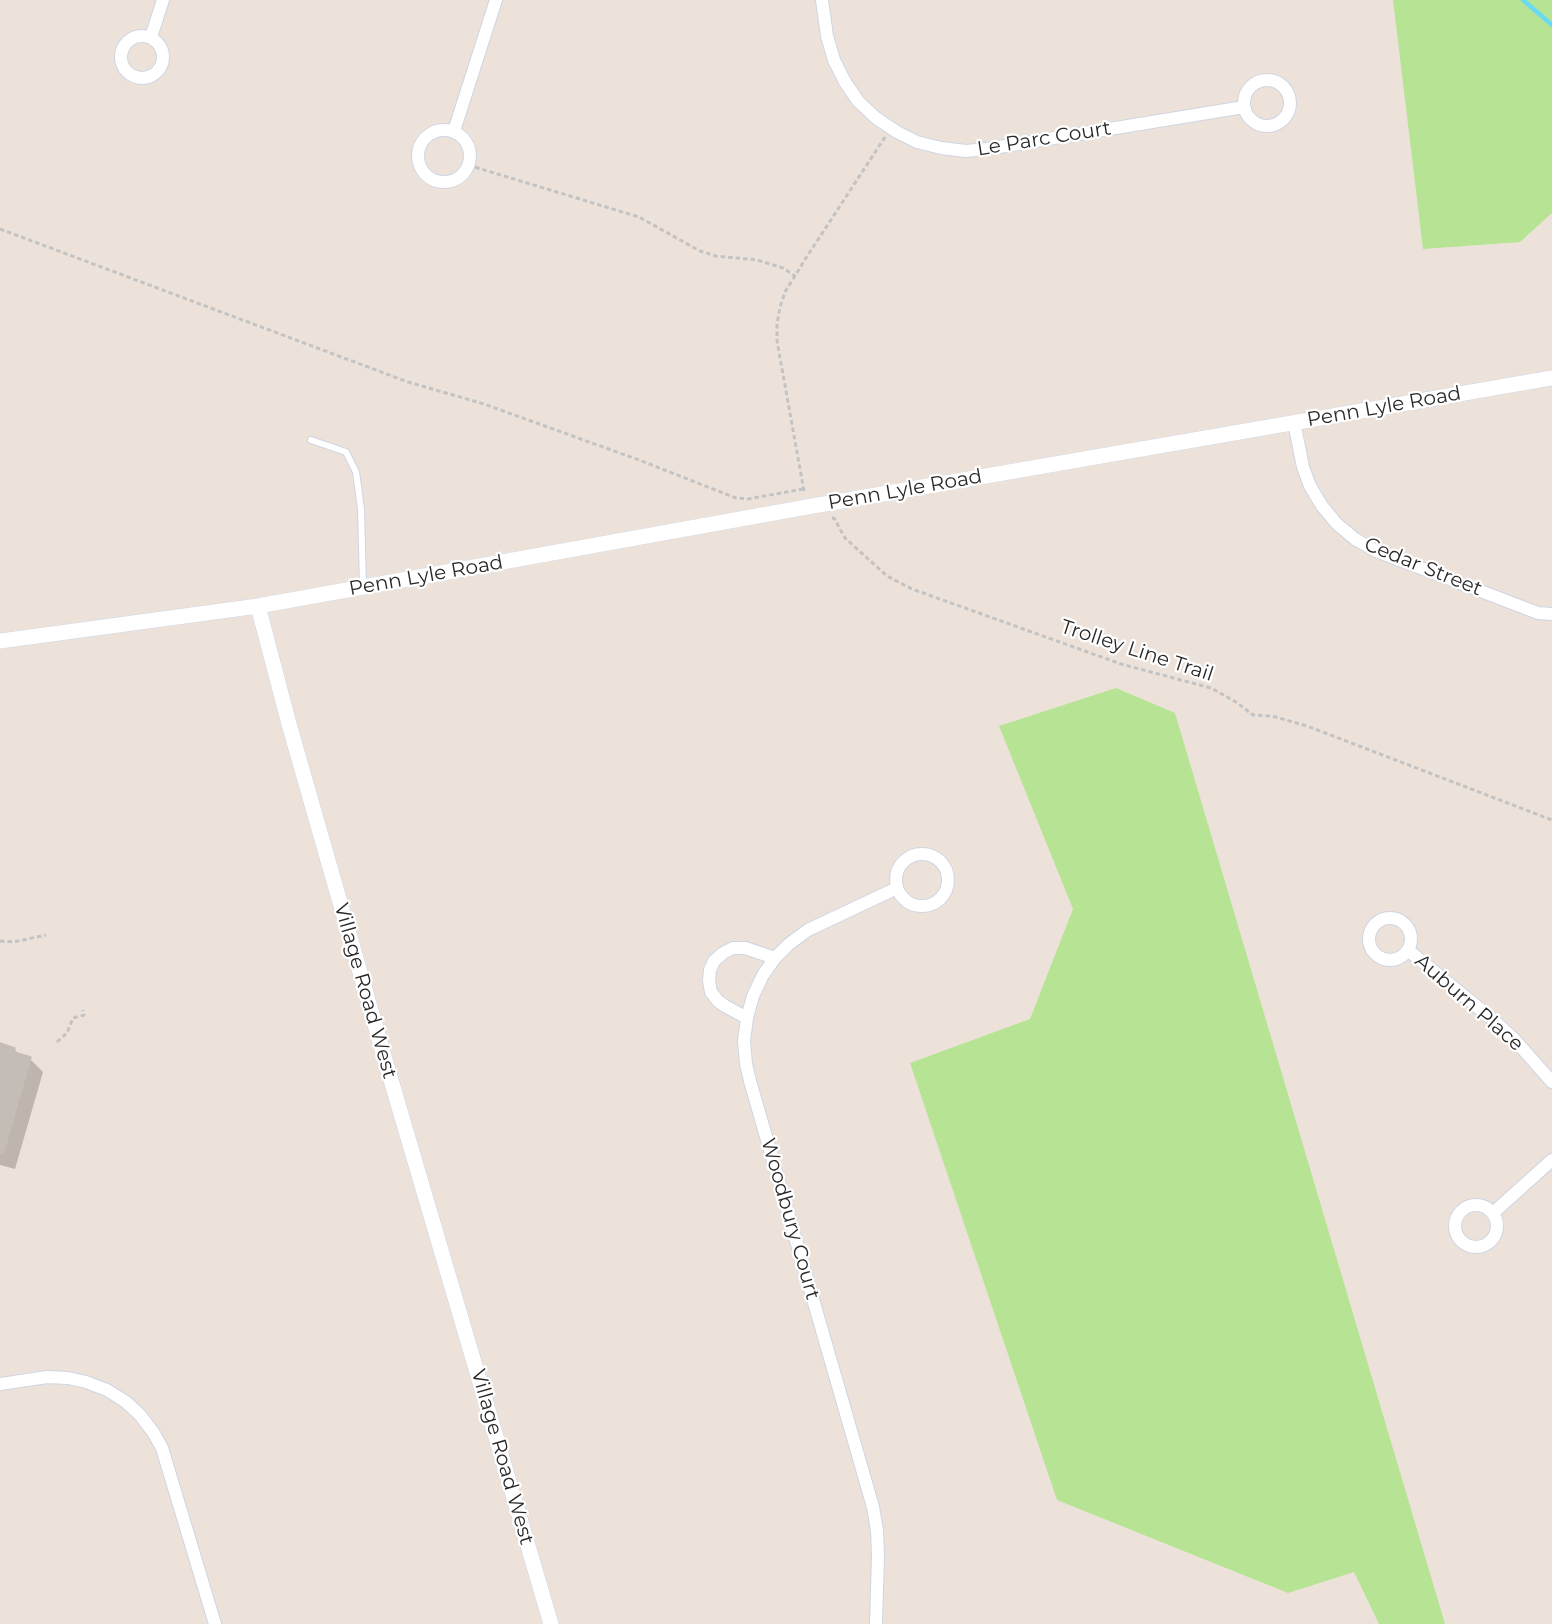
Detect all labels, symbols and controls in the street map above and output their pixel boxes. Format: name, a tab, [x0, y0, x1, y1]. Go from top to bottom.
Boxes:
street label: Le Parc Court	[975, 117, 1113, 161]
street label: Penn Lyle Road	[1305, 382, 1463, 432]
street label: Penn Lyle Road	[826, 465, 984, 515]
street label: Cedar Street	[1361, 532, 1485, 602]
street label: Penn Lyle Road	[347, 551, 505, 601]
street label: Trolley Line Trail	[1058, 615, 1216, 687]
street label: Village Road West	[328, 901, 402, 1081]
street label: Auburn Place	[1410, 949, 1528, 1057]
street label: Woodbury Court	[755, 1135, 825, 1303]
street label: Village Road West	[465, 1367, 539, 1547]

